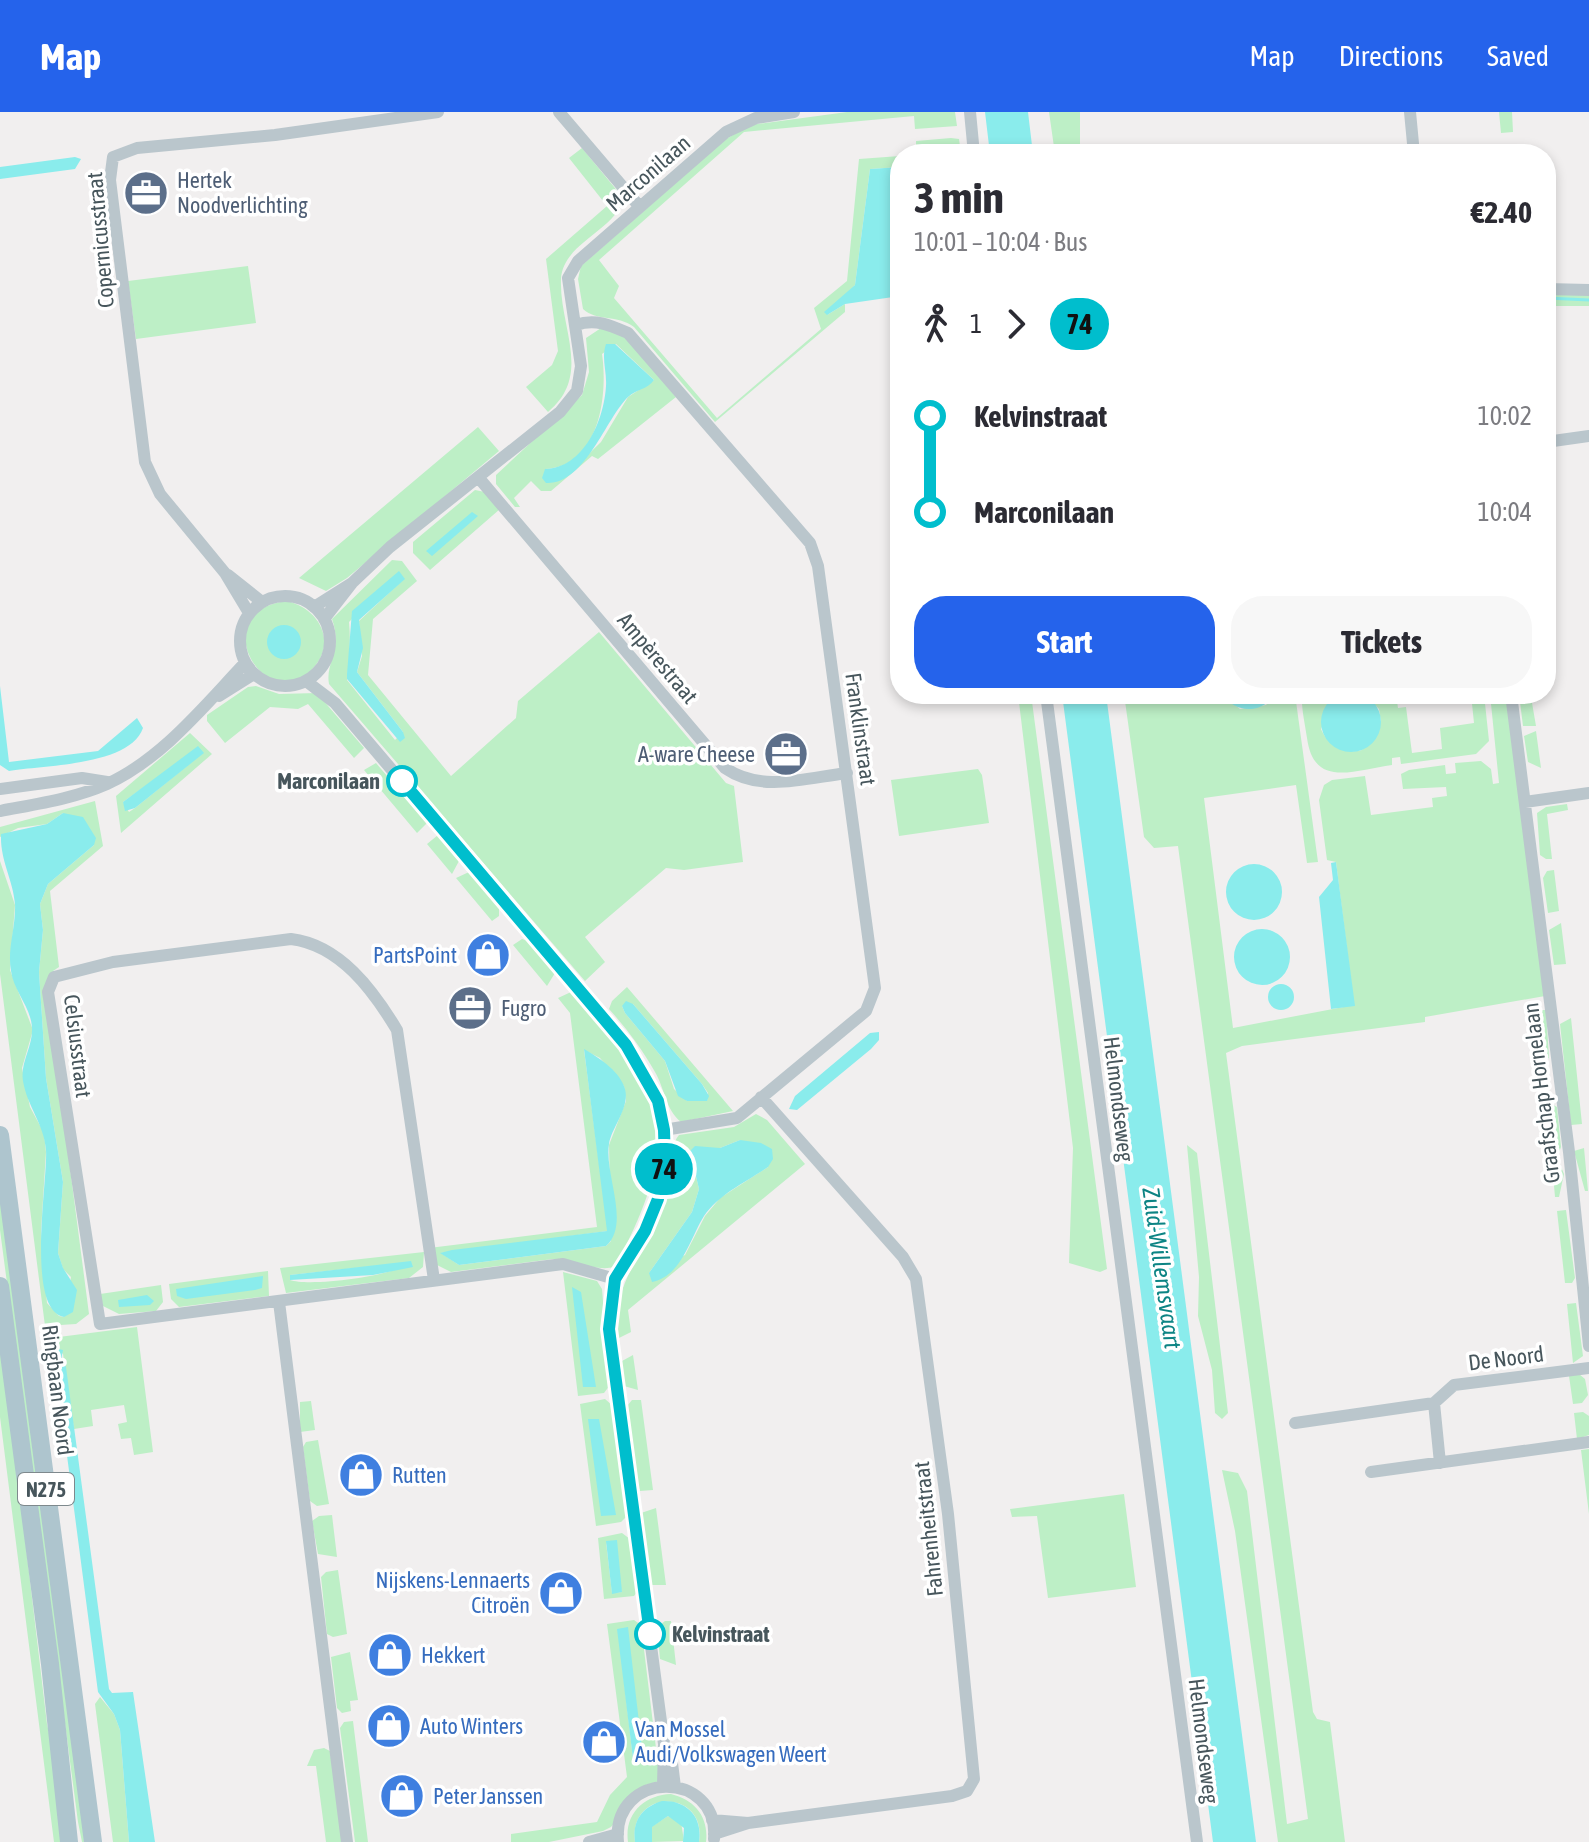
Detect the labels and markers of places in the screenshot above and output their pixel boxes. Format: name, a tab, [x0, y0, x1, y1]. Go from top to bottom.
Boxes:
place label: Hertek Noodverlichting	[177, 167, 308, 218]
office icon: Hertek Noodverlichting	[122, 169, 170, 217]
office icon: A-ware Cheese	[762, 730, 810, 778]
place label: A-ware Cheese	[638, 741, 755, 767]
marker: Marconilaan	[387, 766, 417, 796]
place label: Marconilaan	[277, 768, 380, 794]
shop icon: PartsPoint	[464, 931, 512, 979]
place label: PartsPoint	[373, 942, 457, 968]
office icon: Fugro	[446, 984, 494, 1032]
place label: Fugro	[501, 995, 547, 1021]
shop icon: Rutten	[337, 1451, 385, 1499]
place label: Rutten	[392, 1462, 447, 1488]
place label: Nijskens-Lennaerts Citroën	[376, 1567, 530, 1618]
shop icon: Nijskens-Lennaerts Citroën	[537, 1569, 585, 1617]
marker: Kelvinstraat	[635, 1619, 665, 1649]
place label: Kelvinstraat	[672, 1621, 770, 1647]
shop icon: Hekkert	[366, 1631, 414, 1679]
place label: Hekkert	[421, 1642, 485, 1668]
shop icon: Auto Winters	[365, 1702, 413, 1750]
place label: Auto Winters	[420, 1713, 523, 1739]
place label: Van Mossel Audi/Volkswagen Weert	[635, 1716, 827, 1767]
shop icon: Van Mossel Audi/Volkswagen Weert	[580, 1718, 628, 1766]
shop icon: Peter Janssen	[378, 1772, 426, 1820]
place label: Peter Janssen	[433, 1783, 543, 1809]

